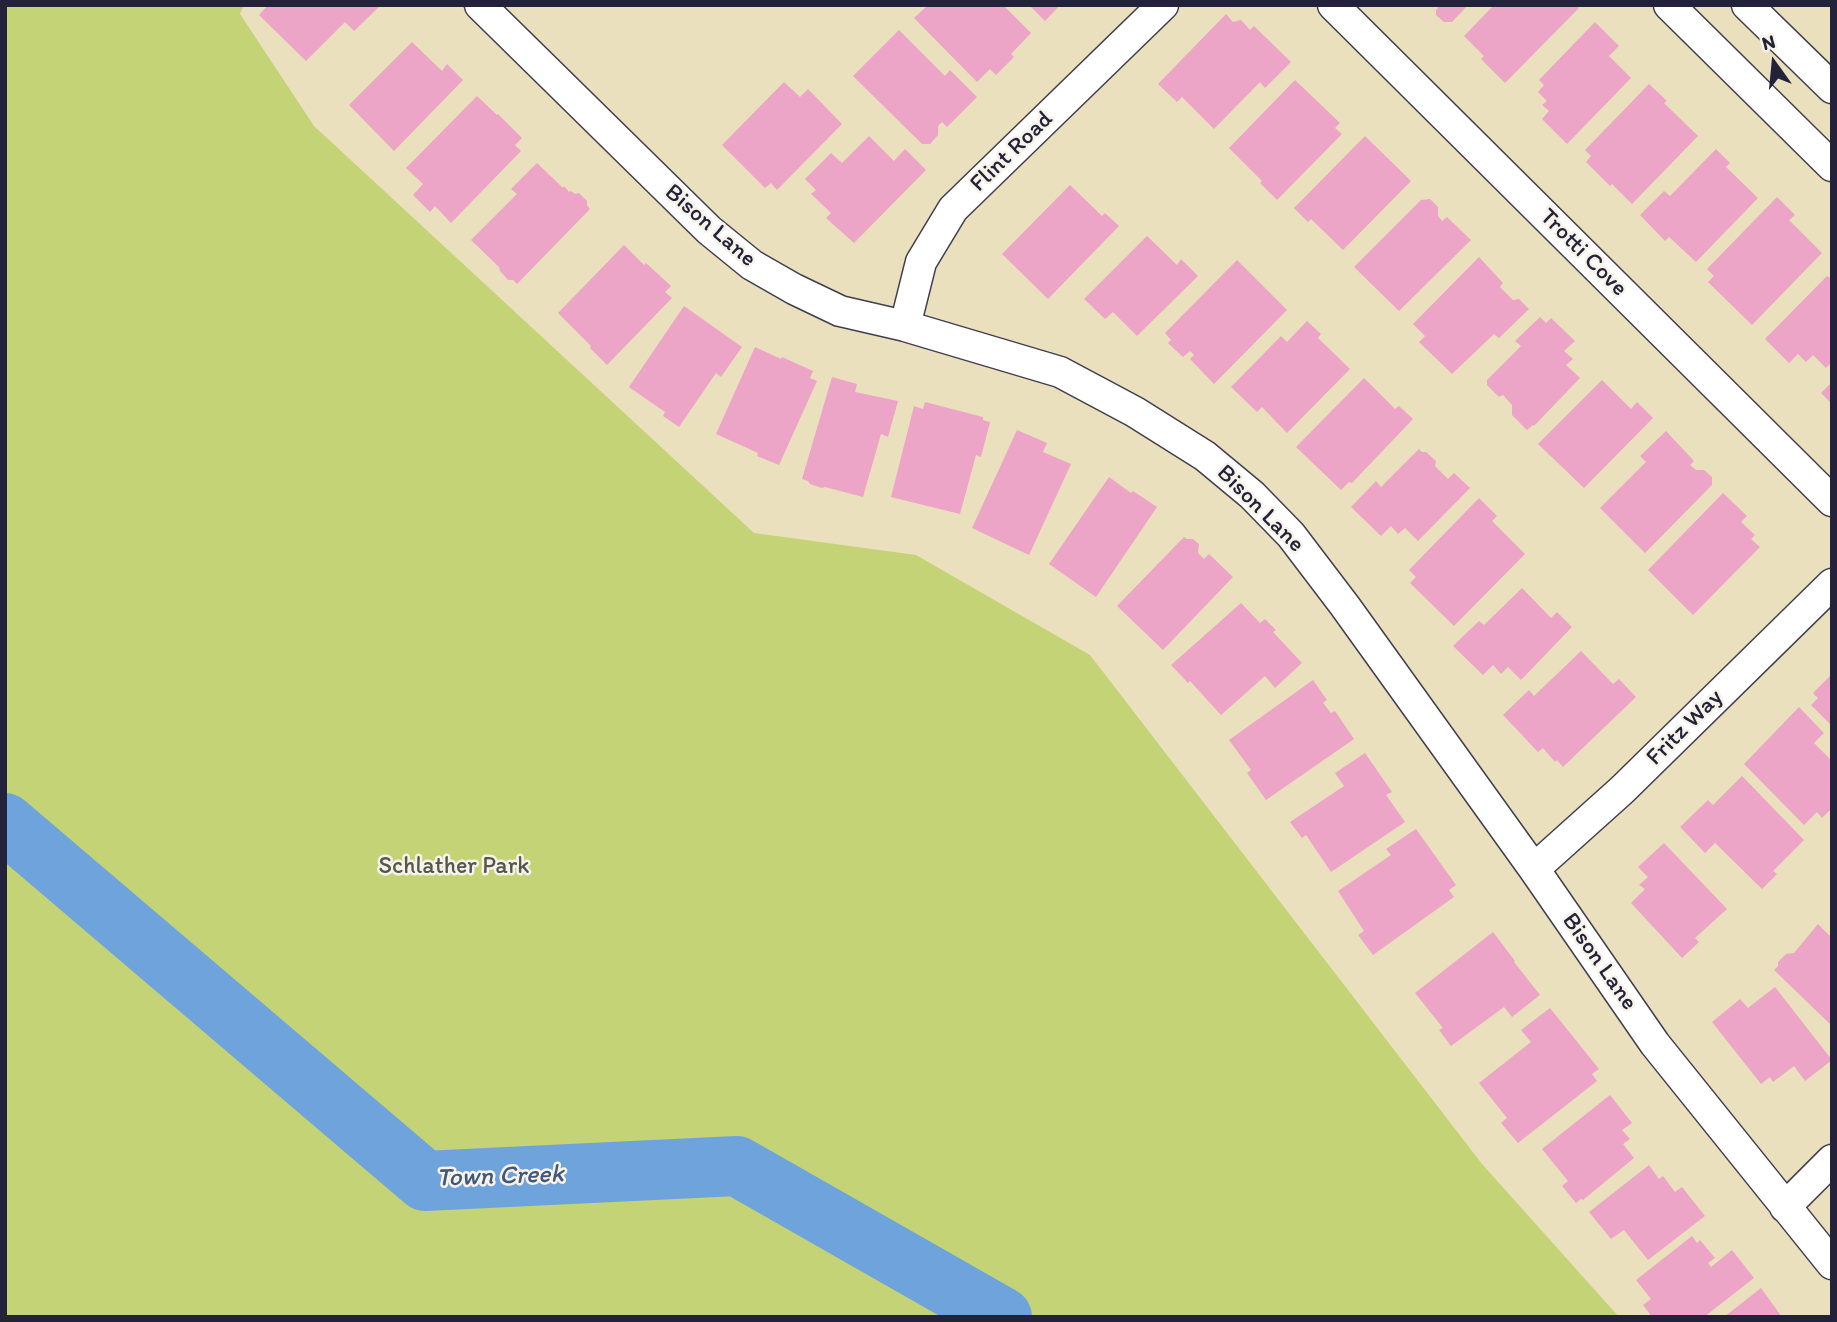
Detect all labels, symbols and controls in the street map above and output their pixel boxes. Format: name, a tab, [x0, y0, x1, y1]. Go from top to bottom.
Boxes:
north arrow	[1739, 28, 1809, 98]
text: N	[1759, 29, 1778, 55]
street label: Flint Road	[965, 105, 1059, 199]
street label: Bison Lane	[658, 178, 762, 274]
street label: Trotti Cove	[1533, 203, 1633, 303]
street label: Bison Lane	[1210, 459, 1310, 559]
street label: Fritz Way	[1641, 684, 1729, 772]
park label: Schlather Park	[378, 853, 530, 881]
street label: Bison Lane	[1555, 908, 1643, 1016]
water label: Town Creek	[436, 1159, 564, 1195]

